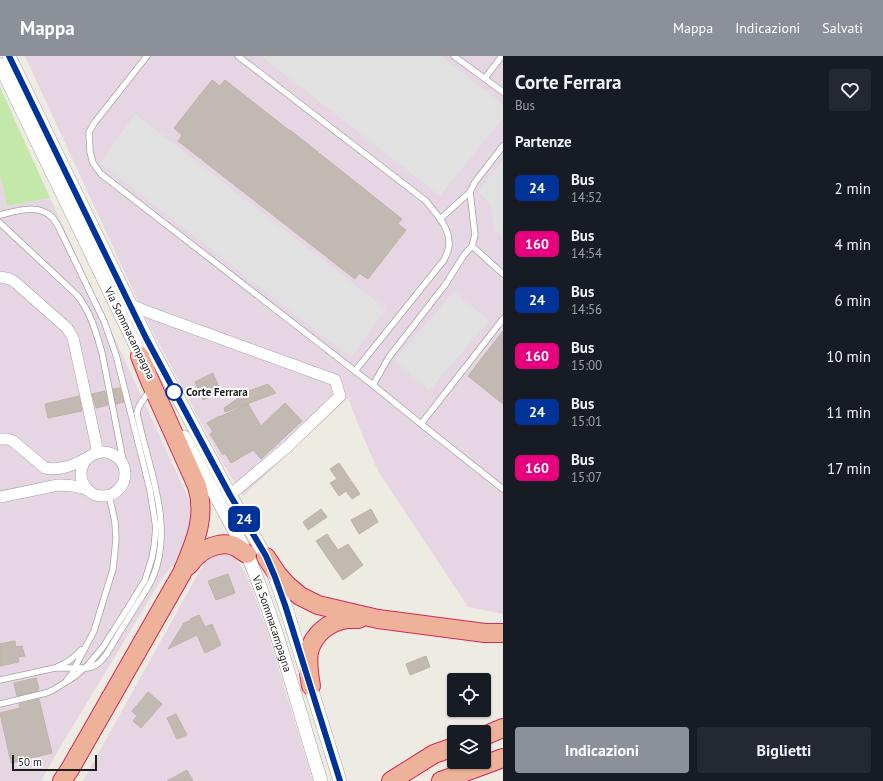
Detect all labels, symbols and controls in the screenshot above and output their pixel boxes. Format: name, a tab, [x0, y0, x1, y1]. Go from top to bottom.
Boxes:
text: Mappa	[20, 16, 75, 40]
text: Mappa	[673, 19, 713, 37]
text: Indicazioni	[735, 19, 800, 37]
text: Salvati	[822, 19, 863, 37]
button: heart	[829, 69, 871, 111]
text: Corte Ferrara	[515, 70, 622, 94]
text: Bus	[515, 97, 535, 114]
text: Partenze	[515, 132, 572, 151]
text: Bus	[571, 170, 594, 189]
text: 24	[529, 179, 545, 197]
text: 2 min	[834, 179, 871, 198]
text: 14:52	[571, 189, 602, 206]
text: Bus	[571, 226, 594, 245]
text: 160	[525, 235, 549, 253]
text: 4 min	[834, 235, 871, 254]
text: 14:54	[571, 245, 602, 262]
text: Bus	[571, 282, 594, 301]
street label: Via Sommacampagna	[101, 284, 158, 381]
text: 24	[529, 291, 545, 309]
text: 6 min	[834, 291, 871, 310]
text: 14:56	[571, 301, 602, 318]
text: Bus	[571, 338, 594, 357]
text: 160	[525, 347, 549, 365]
text: 10 min	[826, 347, 871, 366]
text: 15:00	[571, 357, 602, 374]
marker: Corte Ferrara	[165, 383, 183, 401]
place label: Corte Ferrara	[186, 385, 248, 399]
text: Bus	[571, 394, 594, 413]
text: 24	[529, 403, 545, 421]
text: 11 min	[826, 403, 871, 422]
text: 15:01	[571, 413, 602, 430]
text: Bus	[571, 450, 594, 469]
text: 160	[525, 459, 549, 477]
text: 17 min	[827, 459, 871, 478]
text: 15:07	[571, 469, 602, 486]
line badge: 24	[226, 506, 262, 532]
text: 24	[236, 510, 252, 528]
street label: Via Sommacampagna	[249, 572, 295, 674]
map controls	[447, 673, 491, 769]
button: locate	[447, 673, 491, 717]
button: layers	[447, 725, 491, 769]
button: Indicazioni	[515, 727, 689, 773]
button: Biglietti	[697, 727, 871, 773]
scale bar	[12, 753, 97, 772]
text: 50 m	[18, 755, 42, 769]

